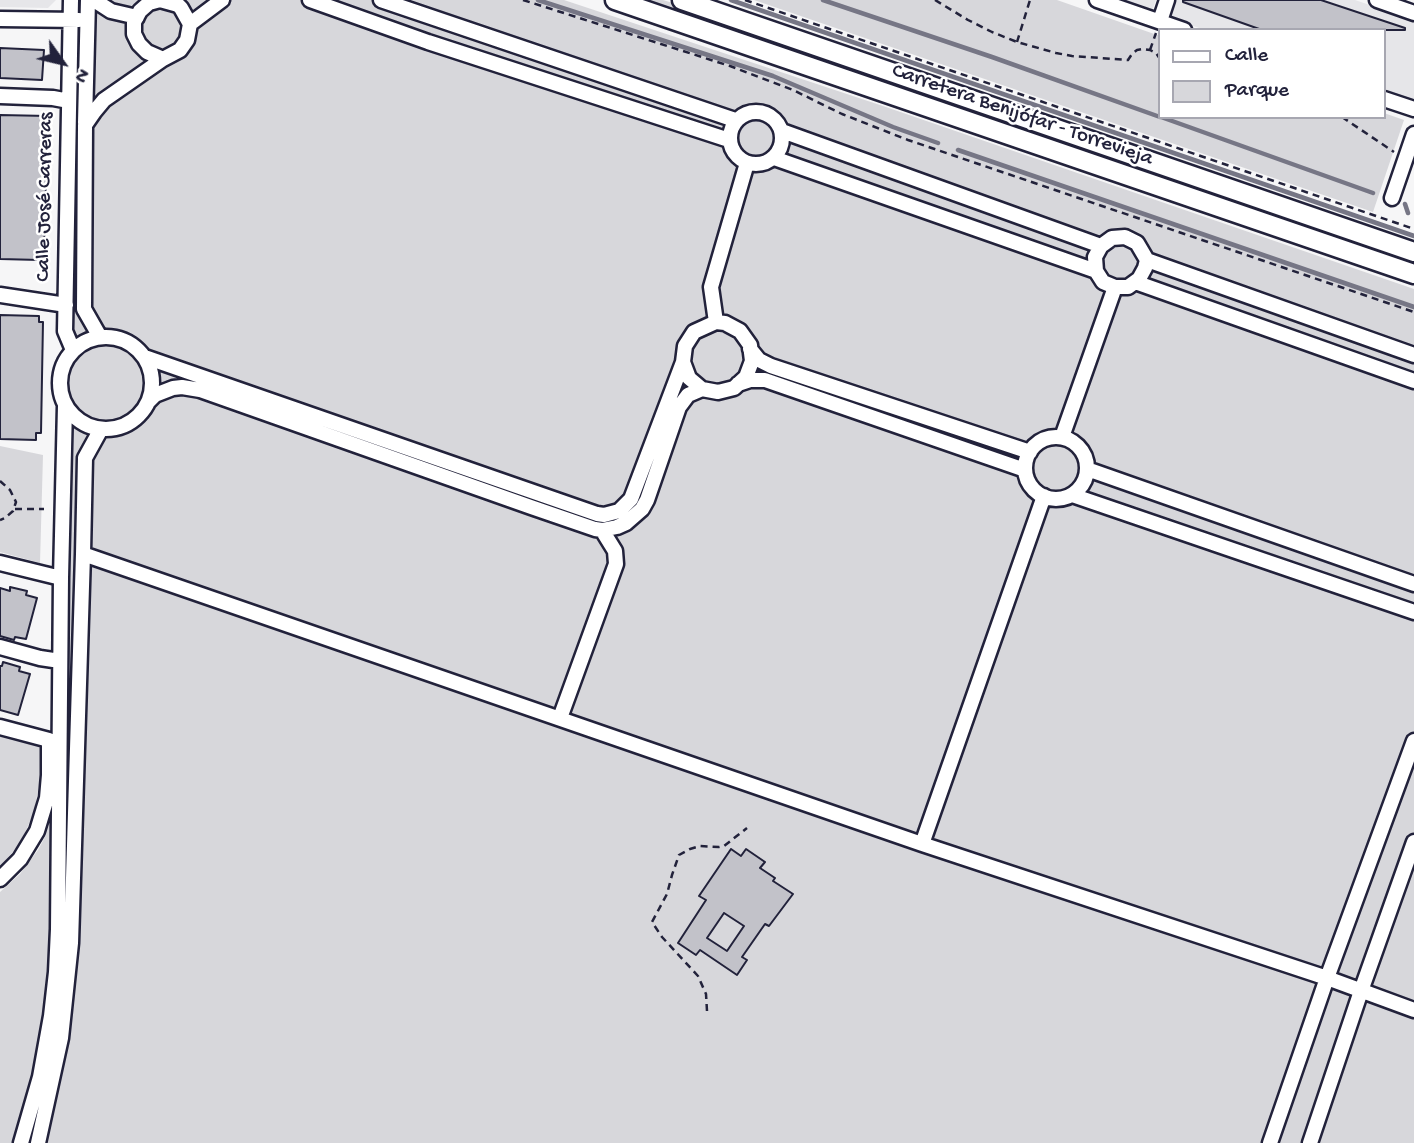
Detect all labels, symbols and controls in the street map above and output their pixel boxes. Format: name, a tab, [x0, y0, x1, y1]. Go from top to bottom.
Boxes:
north arrow	[28, 28, 98, 98]
legend	[1158, 28, 1386, 119]
text: Calle	[1225, 44, 1268, 69]
street label: Carretera Benijófar - Torrevieja	[888, 59, 1156, 173]
text: N	[68, 63, 94, 87]
text: Parque	[1225, 79, 1289, 104]
street label: Calle José Carreras	[32, 112, 60, 282]

